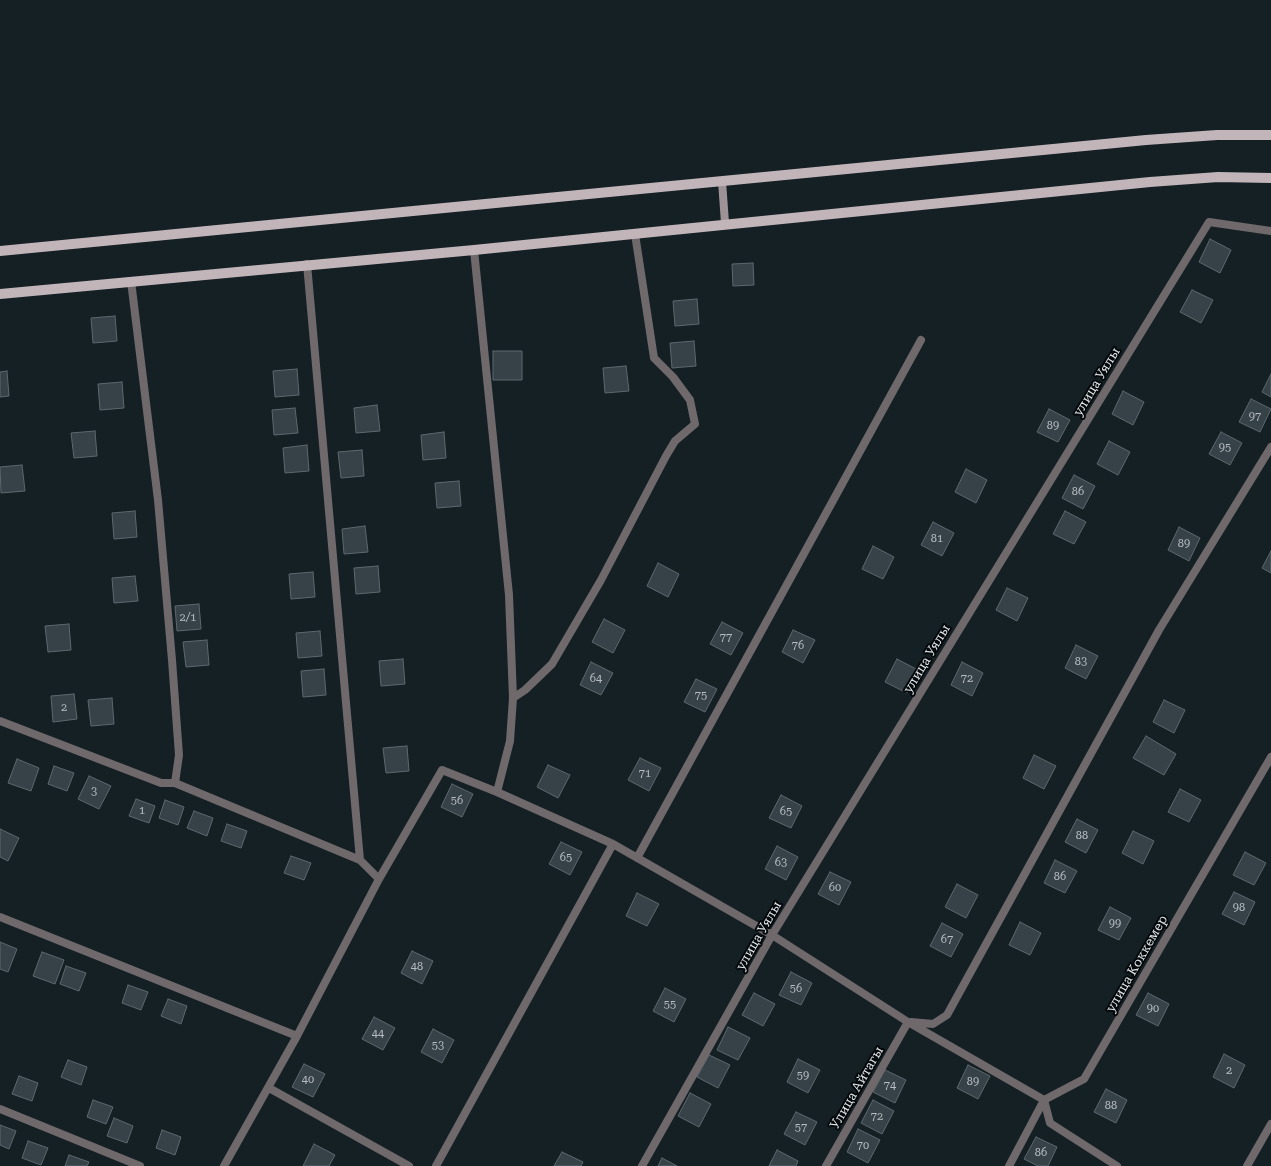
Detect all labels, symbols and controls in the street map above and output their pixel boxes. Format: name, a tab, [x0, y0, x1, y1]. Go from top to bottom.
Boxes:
street label: улица Уялы	[1070, 345, 1124, 419]
house number: 97	[1249, 410, 1261, 424]
house number: 89	[1047, 419, 1059, 433]
house number: 95	[1219, 441, 1231, 455]
house number: 86	[1072, 485, 1084, 499]
house number: 81	[931, 532, 943, 546]
house number: 89	[1178, 537, 1190, 551]
house number: 2/1	[180, 611, 196, 625]
street label: улица Уялы	[900, 622, 954, 696]
house number: 77	[720, 631, 732, 645]
house number: 76	[792, 639, 804, 653]
house number: 83	[1075, 655, 1087, 669]
house number: 64	[590, 672, 602, 686]
house number: 72	[961, 672, 973, 686]
house number: 75	[695, 689, 707, 703]
house number: 2	[61, 701, 67, 715]
house number: 71	[639, 767, 651, 781]
house number: 3	[91, 785, 97, 799]
house number: 56	[451, 794, 463, 808]
house number: 1	[139, 804, 145, 818]
house number: 65	[780, 805, 792, 819]
house number: 88	[1076, 829, 1088, 843]
house number: 65	[560, 851, 572, 865]
house number: 63	[775, 856, 787, 870]
house number: 86	[1054, 870, 1066, 884]
house number: 60	[829, 881, 841, 895]
street label: улица Уялы	[733, 899, 785, 973]
house number: 98	[1233, 901, 1245, 915]
street label: улица Коккемер	[1103, 913, 1171, 1015]
house number: 99	[1109, 917, 1121, 931]
house number: 67	[941, 933, 953, 947]
house number: 48	[411, 960, 423, 974]
house number: 56	[790, 982, 802, 996]
house number: 55	[664, 998, 676, 1012]
house number: 90	[1147, 1002, 1159, 1016]
house number: 44	[372, 1027, 384, 1041]
house number: 53	[432, 1039, 444, 1053]
street label: Улица Айтагы	[827, 1044, 887, 1132]
house number: 2	[1226, 1064, 1232, 1078]
house number: 59	[797, 1069, 809, 1083]
house number: 40	[302, 1073, 314, 1087]
house number: 89	[967, 1075, 979, 1089]
house number: 74	[884, 1079, 896, 1093]
house number: 88	[1105, 1099, 1117, 1113]
house number: 72	[871, 1110, 883, 1124]
house number: 57	[795, 1121, 807, 1135]
house number: 70	[857, 1139, 869, 1153]
house number: 86	[1035, 1146, 1047, 1160]

